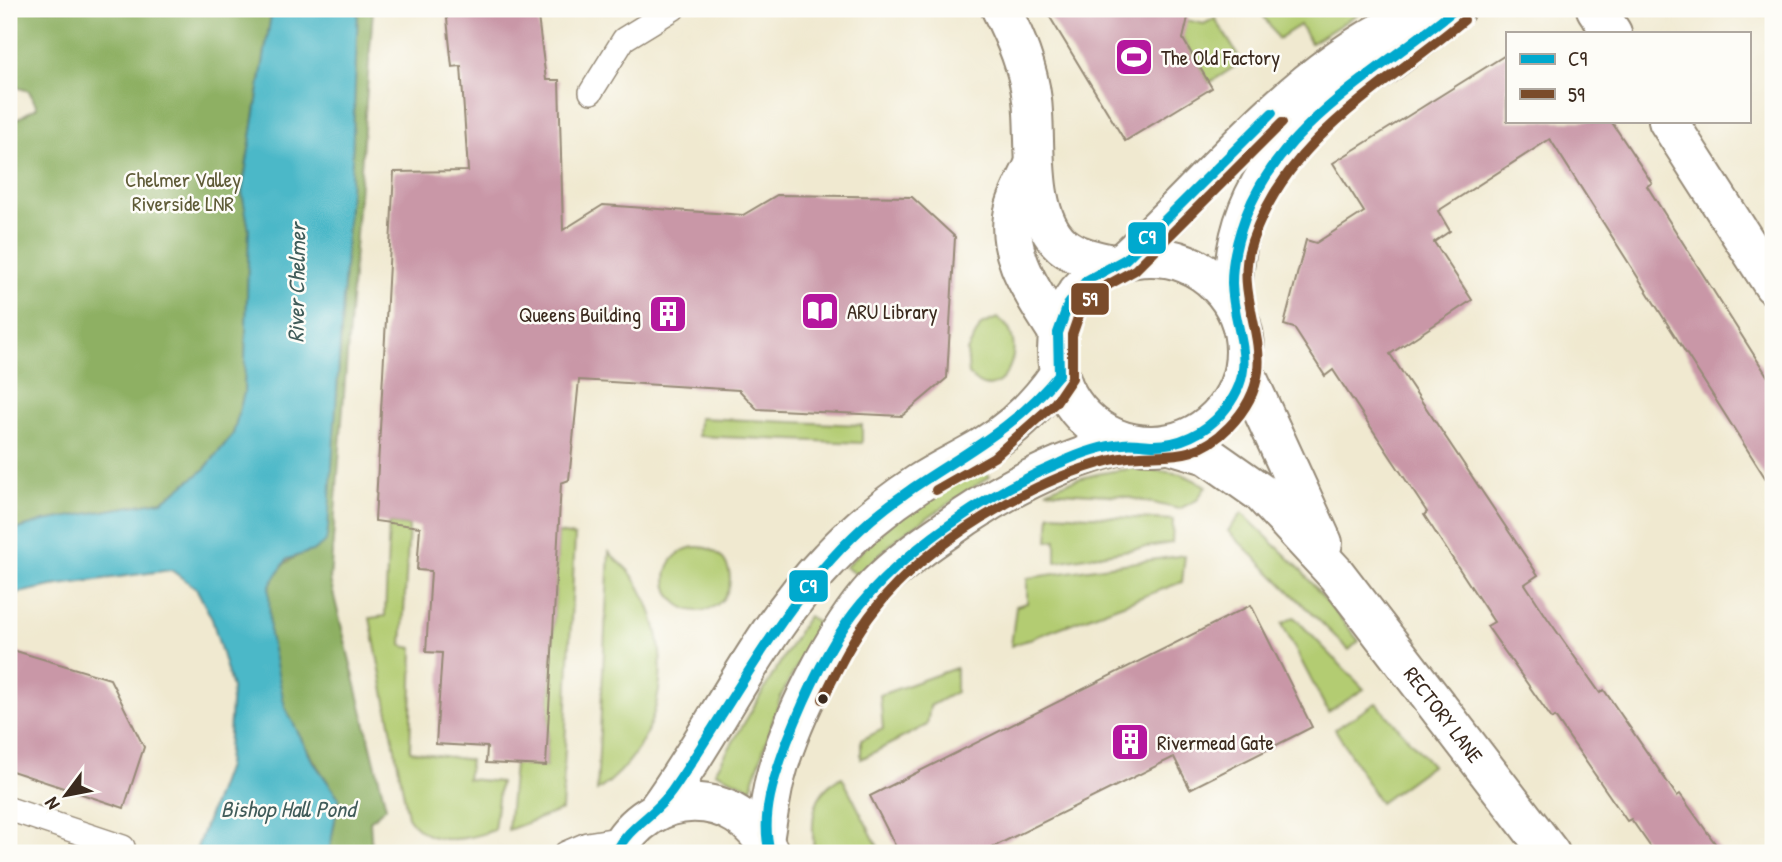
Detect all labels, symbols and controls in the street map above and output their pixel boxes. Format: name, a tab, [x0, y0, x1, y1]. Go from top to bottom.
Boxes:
legend	[1506, 32, 1750, 122]
sports icon: The Old Factory	[1113, 36, 1155, 78]
place label: The Old Factory	[1161, 43, 1280, 72]
text: C9	[1568, 44, 1588, 73]
text: 59	[1568, 80, 1585, 109]
park label: Chelmer Valley Riverside LNR	[125, 165, 241, 218]
water label: River Chelmer	[279, 220, 313, 343]
line badge: C9	[1127, 221, 1167, 255]
text: C9	[1138, 224, 1156, 250]
line badge: 59	[1070, 282, 1110, 316]
text: 59	[1082, 286, 1098, 312]
library icon: ARU Library	[799, 290, 841, 332]
building icon: Queens Building	[647, 293, 689, 335]
place label: ARU Library	[847, 297, 938, 326]
place label: Queens Building	[519, 300, 641, 329]
line badge: C9	[788, 569, 829, 603]
text: C9	[799, 573, 817, 599]
street label: RECTORY LANE	[1397, 660, 1490, 769]
unlabelled marker	[816, 692, 830, 706]
building icon: Rivermead Gate	[1109, 721, 1151, 763]
place label: Rivermead Gate	[1157, 728, 1274, 757]
north arrow	[32, 760, 102, 830]
text: N	[38, 793, 65, 815]
water label: Bishop Hall Pond	[221, 793, 359, 825]

